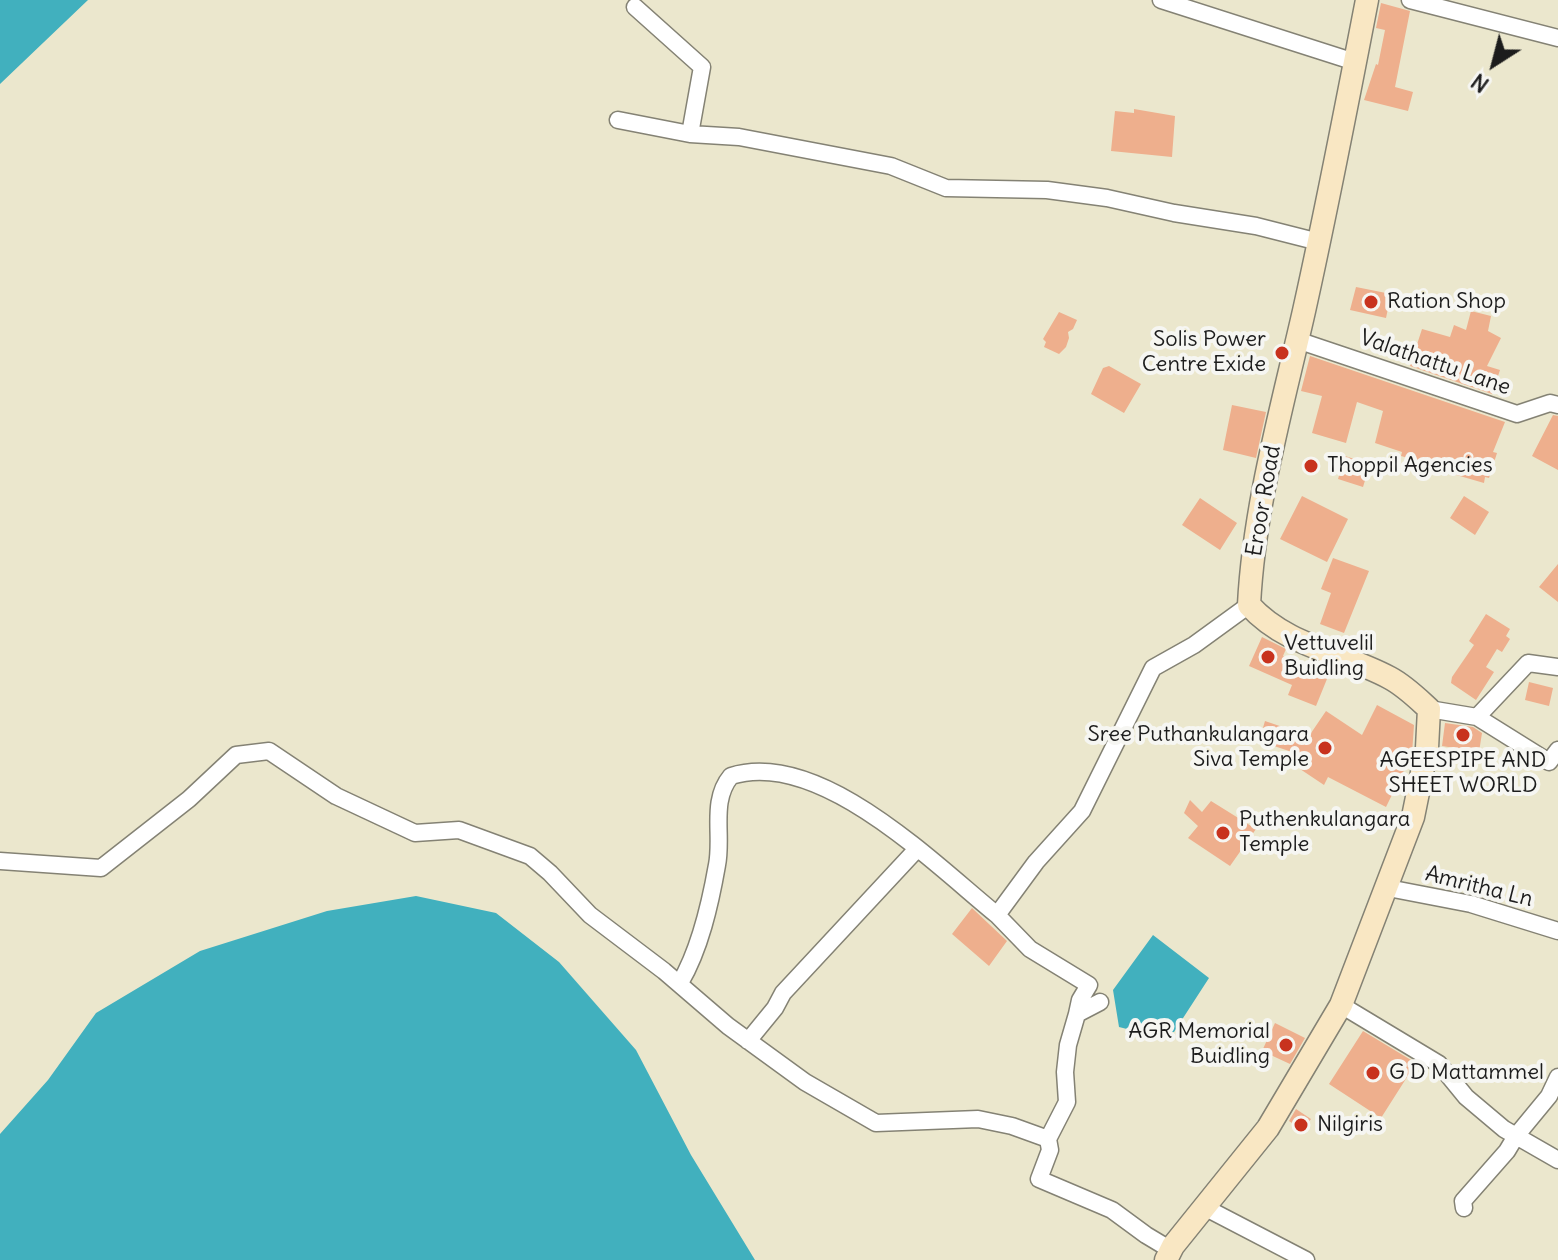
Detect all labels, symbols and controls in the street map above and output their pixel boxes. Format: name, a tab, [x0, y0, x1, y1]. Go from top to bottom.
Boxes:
north arrow	[1454, 24, 1534, 104]
text: N	[1466, 68, 1494, 99]
place label: Ration Shop	[1387, 289, 1506, 315]
marker: Ration Shop	[1362, 293, 1380, 311]
street label: Valathattu Lane	[1356, 325, 1514, 401]
place label: Solis Power Centre Exide	[1142, 327, 1266, 378]
marker: Solis Power Centre Exide	[1273, 344, 1291, 362]
street label: Eroor Road	[1241, 444, 1287, 558]
place label: Thoppil Agencies	[1327, 453, 1493, 479]
marker: Thoppil Agencies	[1302, 457, 1320, 475]
place label: Vettuvelil Buidling	[1284, 631, 1374, 682]
marker: Vettuvelil Buidling	[1259, 648, 1277, 666]
place label: Sree Puthankulangara Siva Temple	[1088, 722, 1309, 774]
marker: AGEESPIPE AND SHEET WORLD	[1454, 726, 1472, 744]
marker: Sree Puthankulangara Siva Temple	[1316, 739, 1334, 757]
place label: AGEESPIPE AND SHEET WORLD	[1380, 748, 1546, 800]
place label: Puthenkulangara Temple	[1239, 807, 1410, 858]
marker: Puthenkulangara Temple	[1214, 824, 1232, 842]
street label: Amritha Ln	[1422, 861, 1536, 913]
place label: AGR Memorial Buidling	[1128, 1019, 1270, 1070]
marker: AGR Memorial Buidling	[1277, 1036, 1295, 1054]
place label: G D Mattammel	[1389, 1060, 1544, 1086]
marker: G D Mattammel	[1364, 1064, 1382, 1082]
place label: Nilgiris	[1317, 1112, 1383, 1138]
marker: Nilgiris	[1292, 1116, 1310, 1134]

